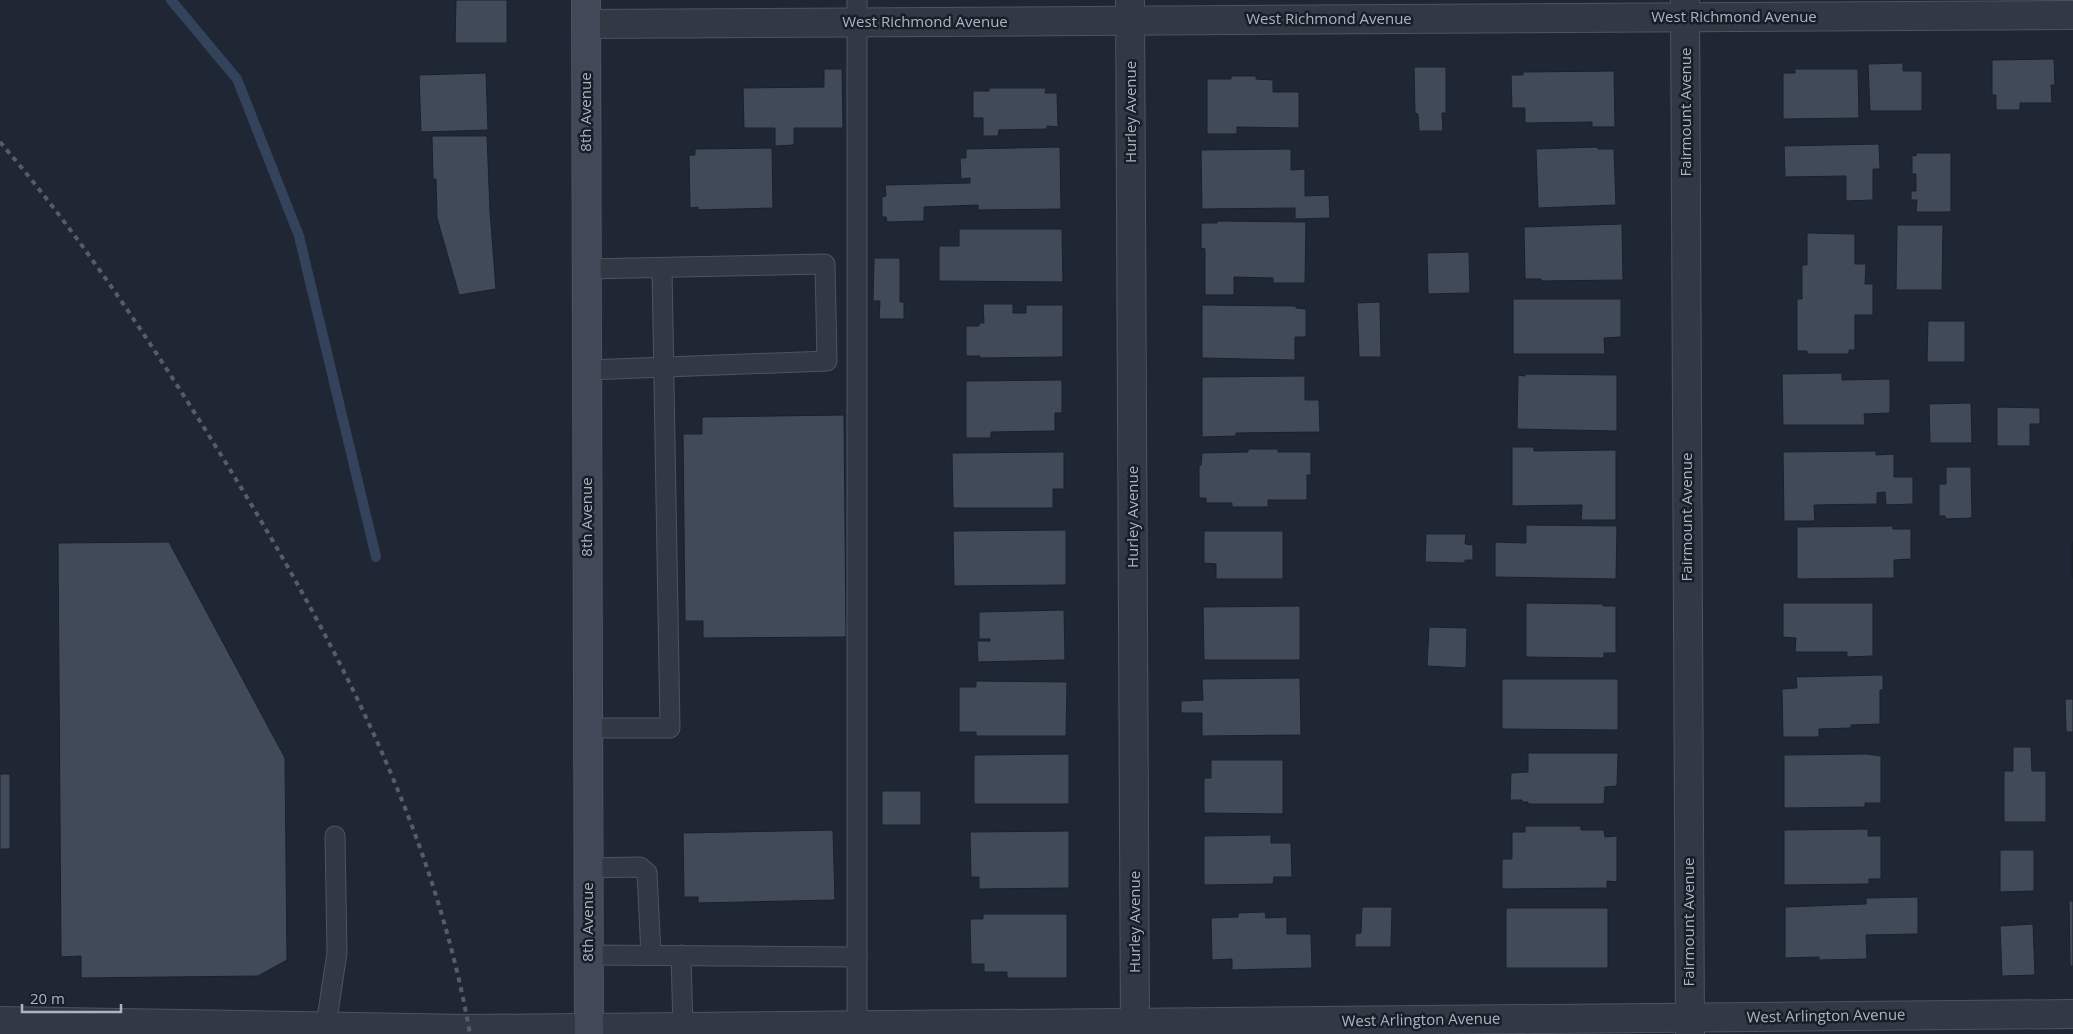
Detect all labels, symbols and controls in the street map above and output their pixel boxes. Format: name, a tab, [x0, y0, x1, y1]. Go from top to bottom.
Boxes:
street label: West Richmond Avenue	[1651, 6, 1817, 26]
street label: West Richmond Avenue	[1246, 8, 1412, 28]
street label: West Richmond Avenue	[842, 11, 1008, 31]
street label: Fairmount Avenue	[1675, 48, 1695, 176]
street label: Hurley Avenue	[1120, 61, 1140, 163]
street label: 8th Avenue	[575, 72, 595, 152]
street label: Fairmount Avenue	[1676, 453, 1696, 581]
street label: Hurley Avenue	[1122, 466, 1142, 568]
street label: 8th Avenue	[576, 477, 596, 557]
street label: Fairmount Avenue	[1678, 858, 1698, 986]
street label: Hurley Avenue	[1124, 871, 1144, 973]
street label: 8th Avenue	[577, 882, 597, 962]
scale bar	[22, 982, 121, 1014]
text: 20 m	[30, 988, 65, 1008]
street label: West Arlington Avenue	[1746, 1004, 1906, 1026]
street label: West Arlington Avenue	[1341, 1008, 1501, 1030]

